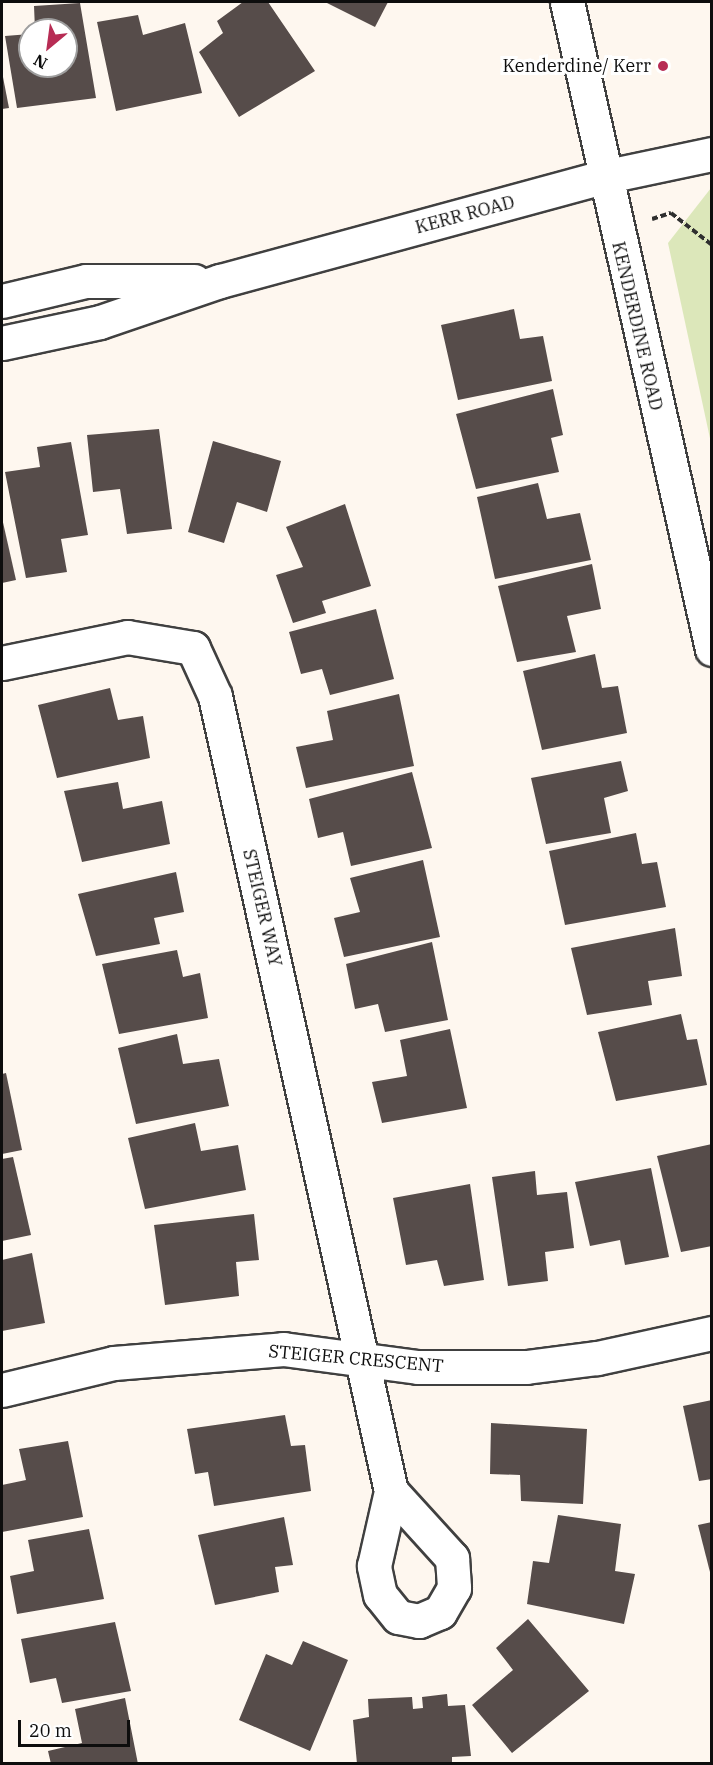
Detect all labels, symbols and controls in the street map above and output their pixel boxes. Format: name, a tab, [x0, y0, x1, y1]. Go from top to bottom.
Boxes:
north arrow	[18, 18, 78, 78]
text: N	[30, 50, 51, 74]
place label: Kenderdine/ Kerr	[503, 55, 651, 77]
marker: Kenderdine/ Kerr	[656, 59, 670, 73]
street label: KERR ROAD	[413, 191, 517, 239]
street label: KENDERDINE ROAD	[607, 239, 667, 413]
street label: STEIGER WAY	[238, 847, 286, 969]
street label: STEIGER CRESCENT	[268, 1341, 444, 1377]
scale bar	[21, 1708, 134, 1746]
text: 20 m	[29, 1719, 72, 1742]

